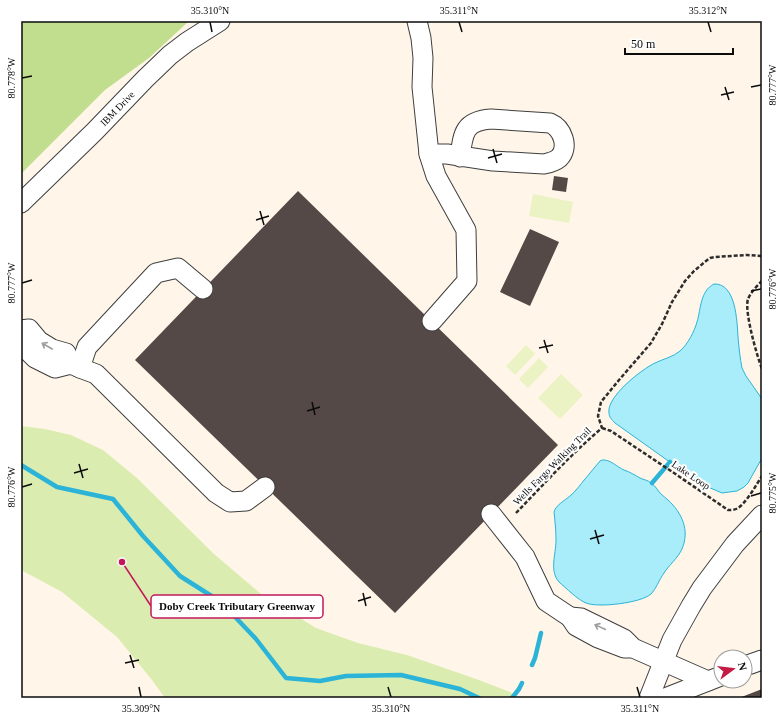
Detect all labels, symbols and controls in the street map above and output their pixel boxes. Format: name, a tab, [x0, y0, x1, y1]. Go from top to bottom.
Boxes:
text: 35.310°N	[191, 5, 229, 16]
text: 35.311°N	[440, 5, 478, 16]
text: 35.312°N	[689, 5, 727, 16]
scale bar	[625, 30, 733, 56]
text: 50 m	[631, 37, 656, 51]
text: 80.778°W	[6, 57, 17, 98]
text: 80.777°W	[767, 64, 778, 105]
street label: IBM Drive	[98, 88, 137, 128]
text: 80.777°W	[6, 262, 17, 303]
text: 80.776°W	[767, 268, 778, 309]
one-way arrow	[41, 341, 53, 349]
street label: Wells Fargo Walking Trail	[511, 425, 593, 507]
street label: Lake Loop	[670, 458, 712, 492]
text: 80.776°W	[6, 466, 17, 507]
text: 80.775°W	[767, 472, 778, 513]
callout: Doby Creek Tributary Greenway	[151, 595, 323, 618]
text: Doby Creek Tributary Greenway	[159, 600, 315, 612]
one-way arrow	[595, 623, 607, 630]
north arrow	[713, 649, 753, 689]
text: N	[736, 661, 749, 672]
text: 35.309°N	[122, 703, 160, 714]
text: 35.310°N	[372, 703, 410, 714]
text: 35.311°N	[621, 703, 659, 714]

